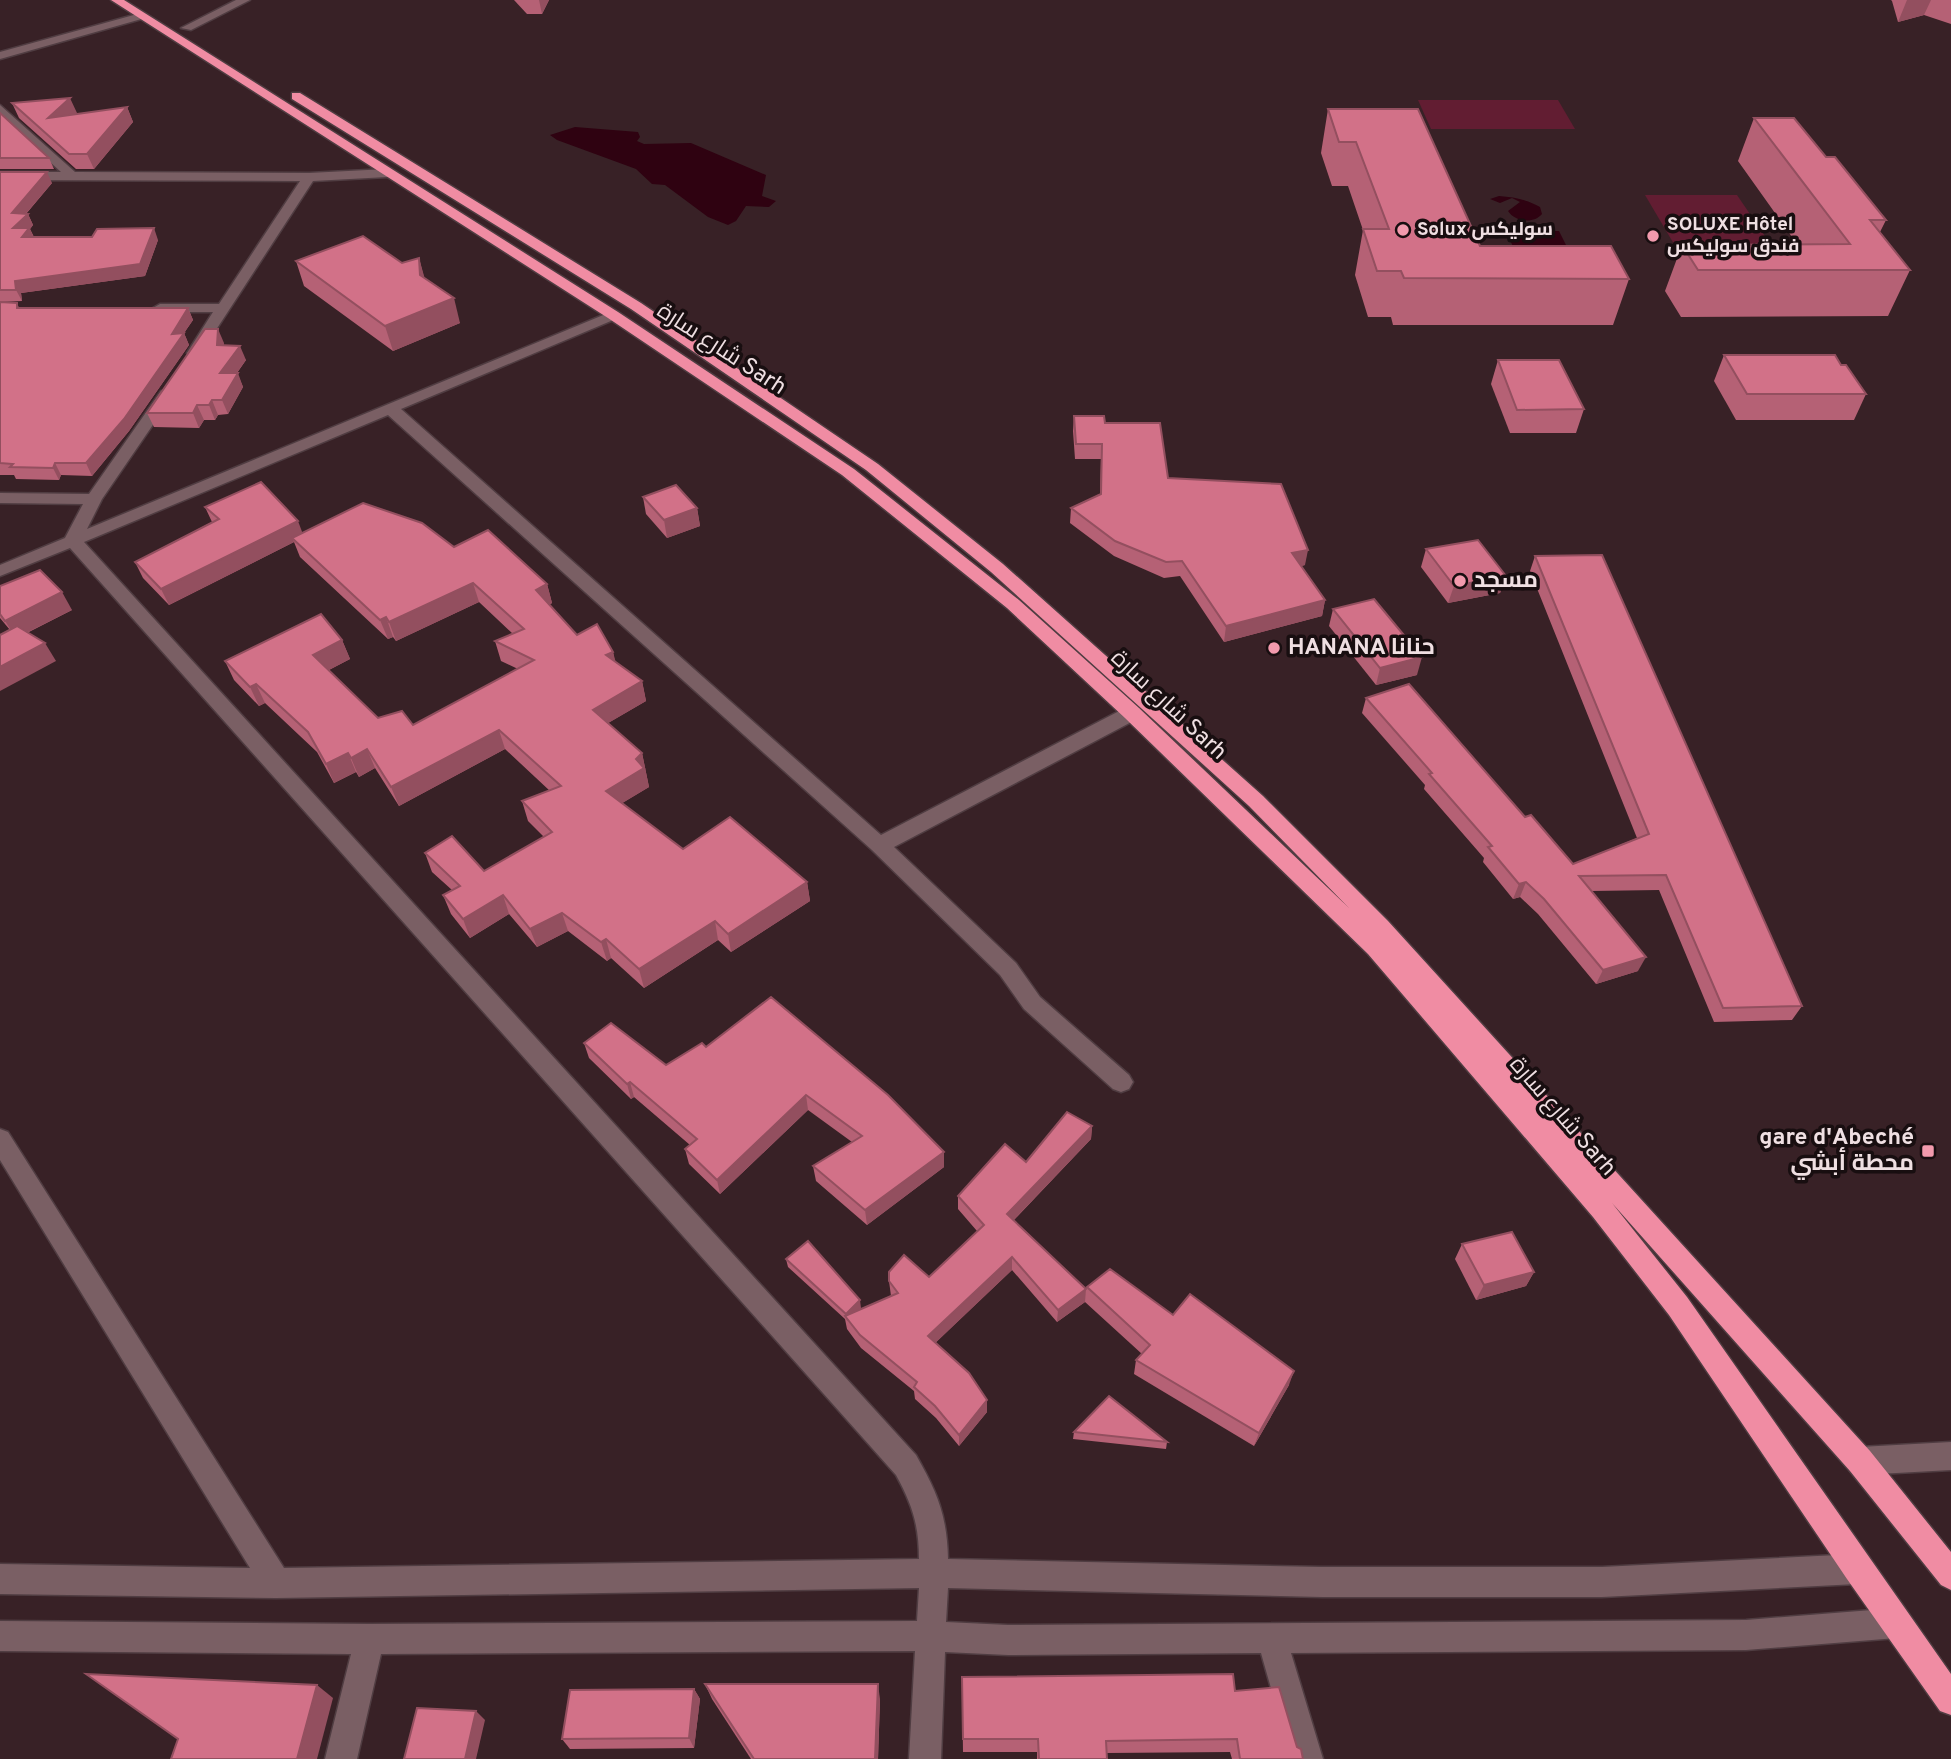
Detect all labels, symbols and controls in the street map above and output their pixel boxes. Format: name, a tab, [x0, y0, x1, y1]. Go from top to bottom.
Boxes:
place label: SOLUXE Hôtel فندق سوليكس	[1667, 213, 1799, 259]
place label: Solux سوليكس	[1417, 218, 1553, 242]
marker: Solux سوليكس	[1395, 222, 1411, 238]
marker: SOLUXE Hôtel فندق سوليكس	[1645, 228, 1661, 244]
street label: شارع سارة Sarh	[651, 297, 791, 403]
place label: مسجد	[1474, 567, 1538, 596]
marker: مسجد	[1452, 573, 1468, 589]
place label: HANANA حنانا	[1288, 634, 1435, 663]
marker: HANANA حنانا	[1266, 640, 1282, 656]
street label: شارع سارة Sarh	[1104, 645, 1232, 767]
street label: شارع سارة Sarh	[1502, 1051, 1622, 1183]
place label: gare d'Abeché محطة أبشي	[1759, 1124, 1914, 1180]
marker: gare d'Abeché محطة أبشي	[1920, 1143, 1936, 1159]

